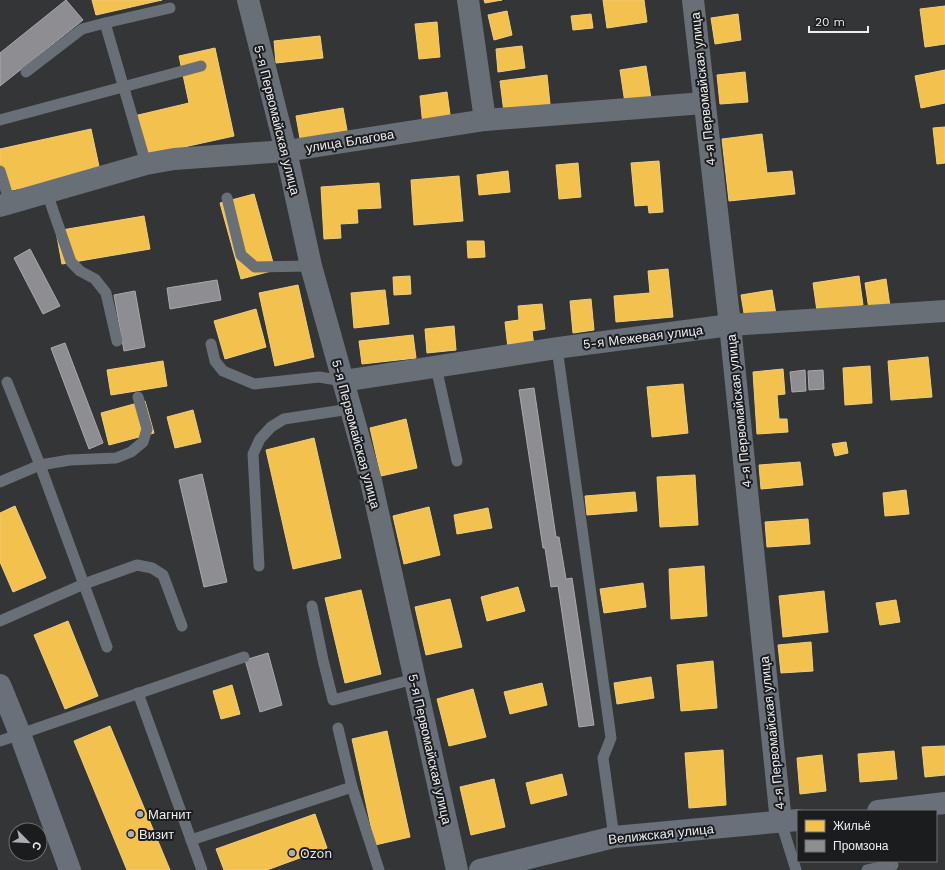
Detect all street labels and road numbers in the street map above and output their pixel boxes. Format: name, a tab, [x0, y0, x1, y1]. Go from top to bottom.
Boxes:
street label: 4-я Первомайская улица	[687, 11, 719, 166]
street label: 5-я Первомайская улица	[251, 44, 303, 197]
street label: улица Благова	[305, 127, 396, 155]
street label: 5-я Межевая улица	[582, 322, 705, 352]
street label: 4-я Первомайская улица	[723, 333, 755, 488]
street label: 5-я Первомайская улица	[329, 358, 383, 511]
street label: 4-я Первомайская улица	[756, 655, 788, 810]
street label: 5-я Первомайская улица	[405, 672, 455, 826]
street label: Велижская улица	[608, 821, 715, 847]

